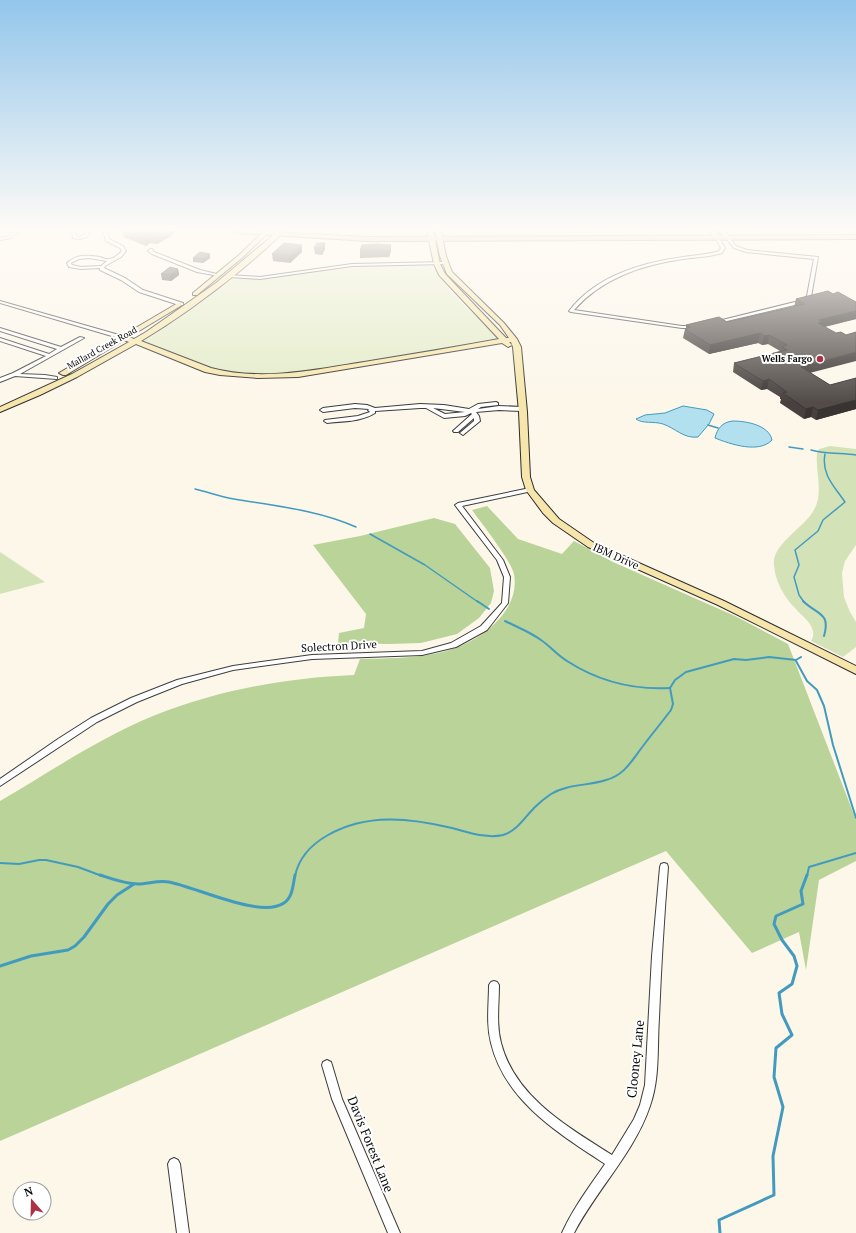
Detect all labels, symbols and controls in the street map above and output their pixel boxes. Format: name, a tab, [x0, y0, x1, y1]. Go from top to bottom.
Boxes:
street label: Mallard Creek Road	[65, 324, 139, 372]
place label: Wells Fargo	[762, 353, 813, 365]
marker: Wells Fargo	[815, 354, 825, 364]
street label: IBM Drive	[591, 540, 642, 573]
street label: Solectron Drive	[301, 637, 378, 655]
street label: Clooney Lane	[622, 1019, 648, 1099]
street label: Davis Forest Lane	[343, 1093, 399, 1195]
north arrow	[12, 1181, 52, 1221]
text: N	[22, 1183, 36, 1200]

